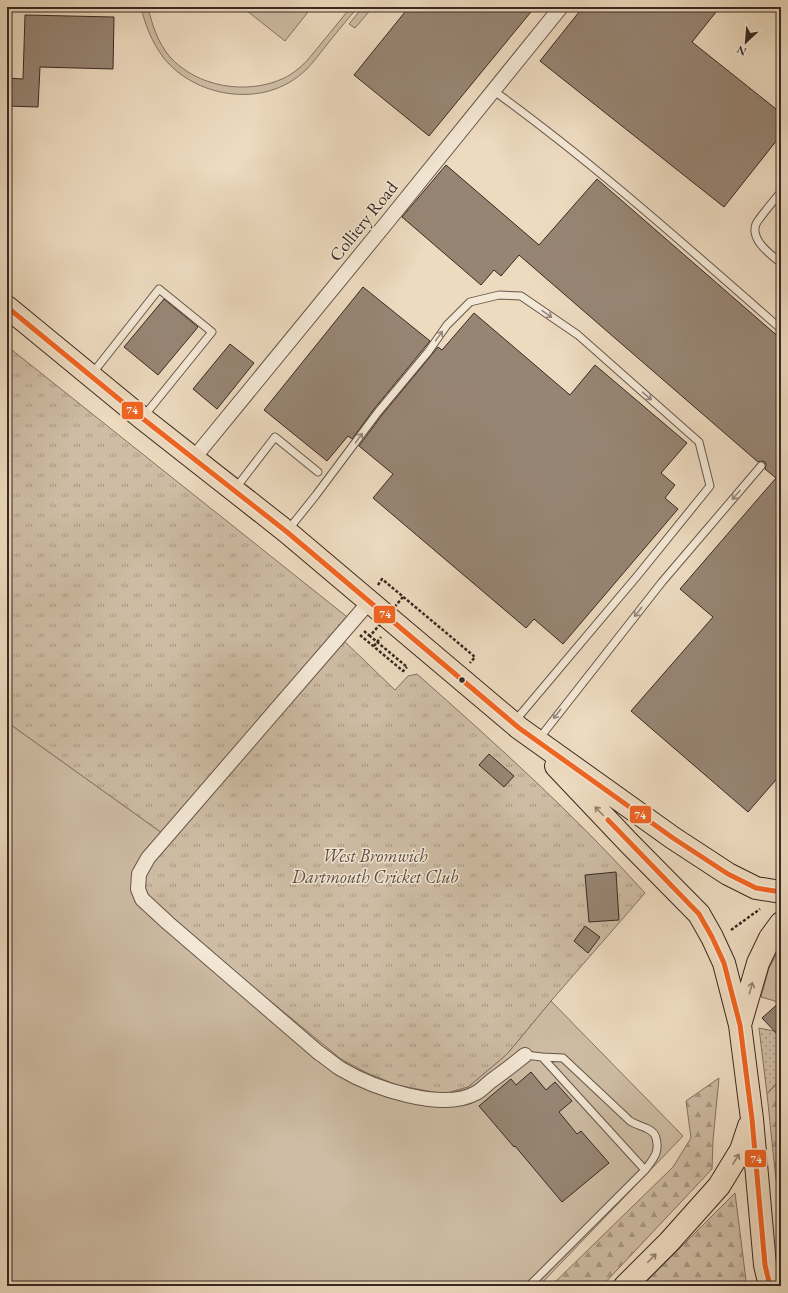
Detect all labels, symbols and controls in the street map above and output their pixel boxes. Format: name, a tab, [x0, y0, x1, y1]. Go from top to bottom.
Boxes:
north arrow	[726, 22, 766, 62]
text: N	[734, 43, 749, 59]
street label: Colliery Road	[324, 176, 403, 266]
one-way arrow	[541, 310, 552, 318]
one-way arrow	[435, 331, 443, 342]
one-way arrow	[642, 392, 652, 401]
line badge: 74	[121, 401, 144, 420]
text: 74	[126, 403, 138, 417]
one-way arrow	[354, 433, 363, 444]
one-way arrow	[732, 490, 741, 500]
line badge: 74	[373, 605, 396, 624]
text: 74	[379, 607, 391, 621]
one-way arrow	[633, 607, 642, 618]
unlabelled marker	[457, 675, 467, 685]
one-way arrow	[553, 709, 561, 720]
line badge: 74	[629, 805, 652, 824]
one-way arrow	[594, 806, 604, 816]
text: 74	[634, 808, 646, 822]
park label: West Bromwich Dartmouth Cricket Club	[291, 844, 458, 888]
one-way arrow	[748, 981, 755, 994]
line badge: 74	[744, 1149, 767, 1168]
text: 74	[750, 1152, 762, 1166]
one-way arrow	[732, 1154, 740, 1165]
one-way arrow	[648, 1253, 657, 1263]

